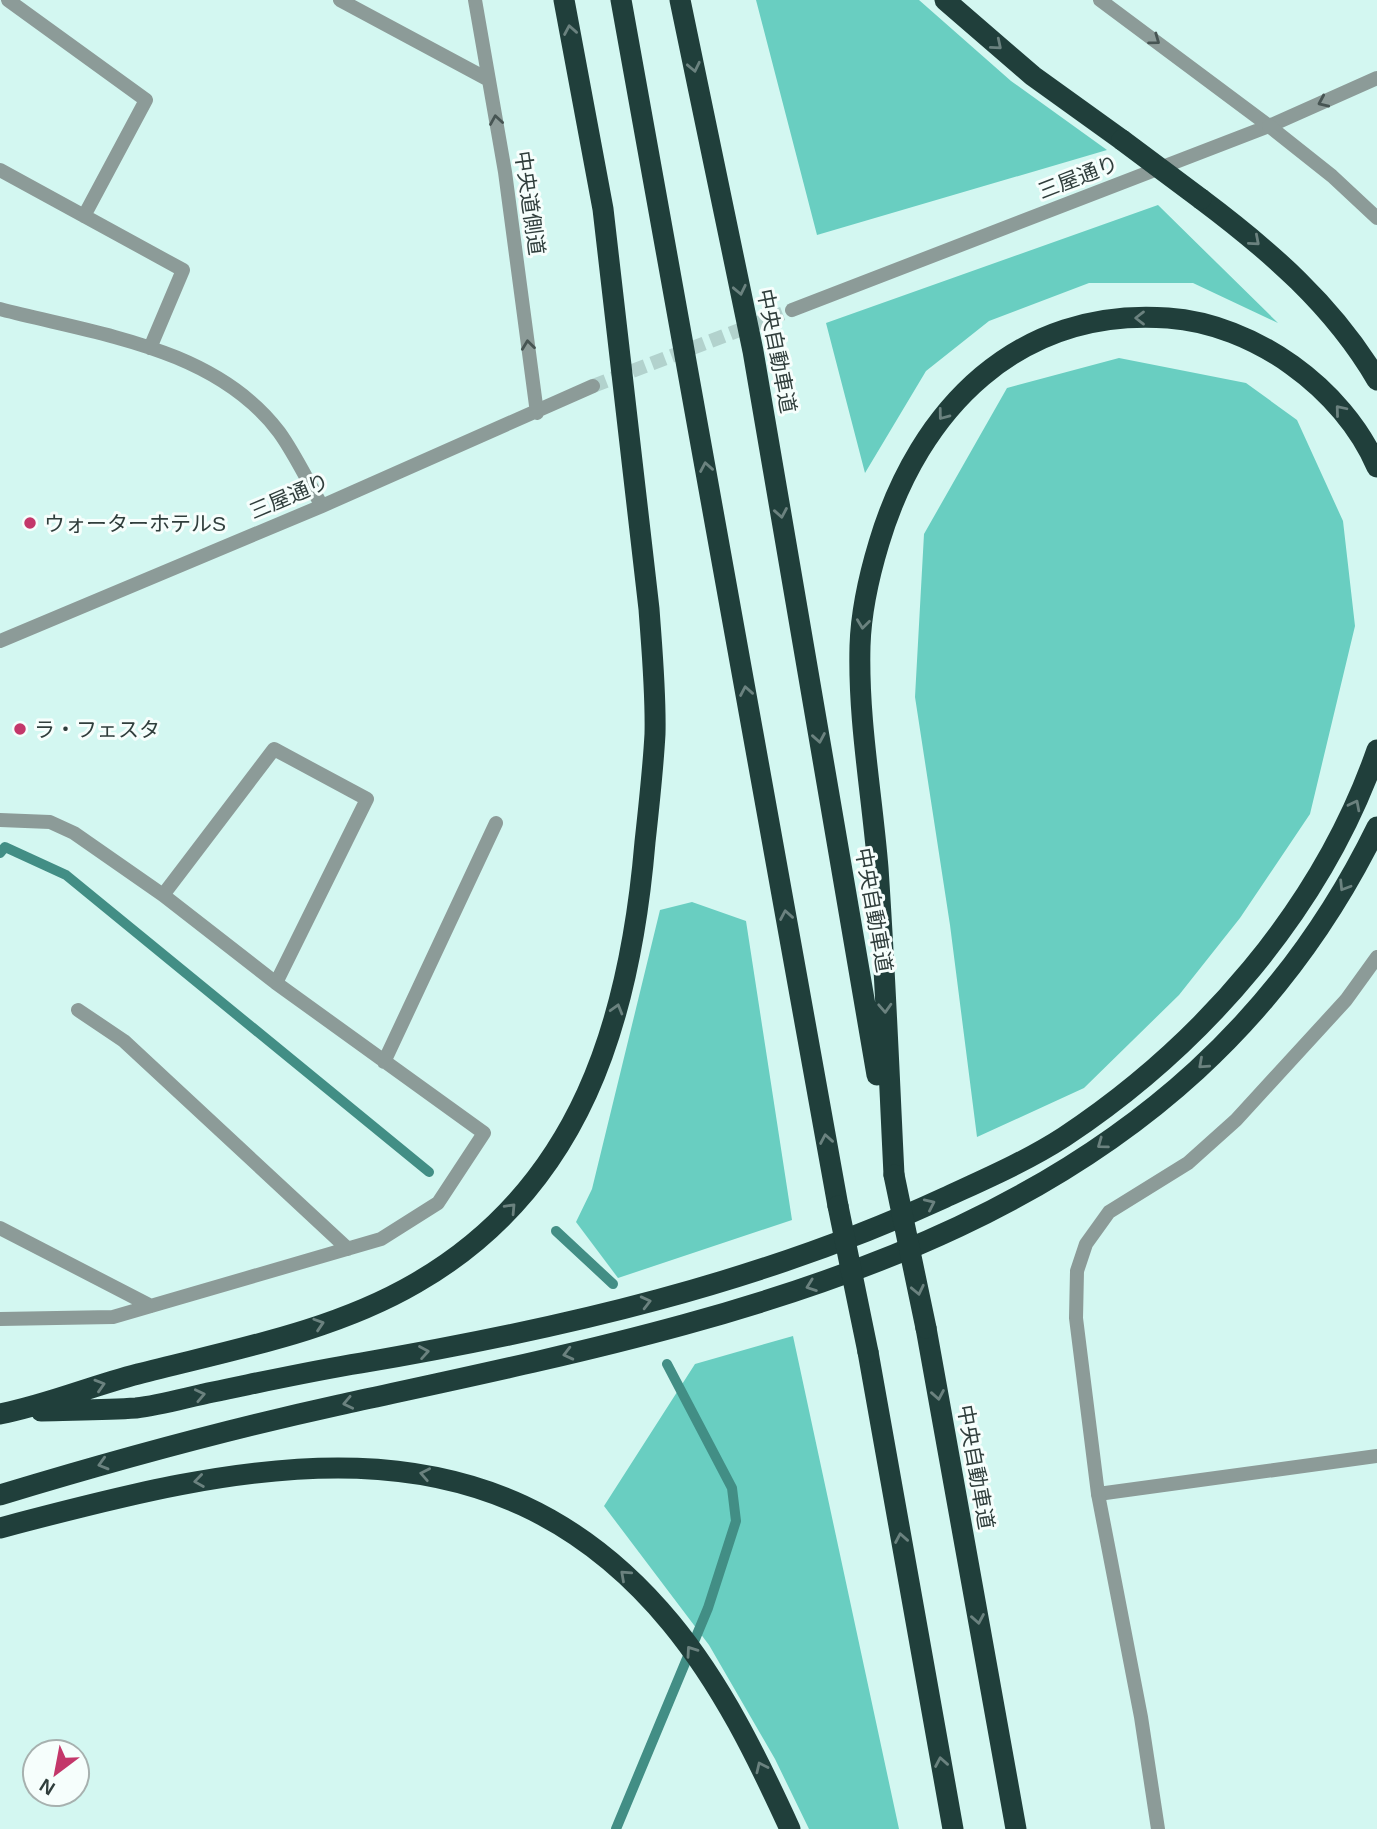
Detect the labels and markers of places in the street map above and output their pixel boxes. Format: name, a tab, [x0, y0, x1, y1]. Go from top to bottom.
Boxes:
place label: ウォーターホテルS	[44, 512, 226, 535]
marker: ウォーターホテルS	[22, 515, 38, 531]
place label: ラ・フェスタ	[34, 718, 160, 741]
marker: ラ・フェスタ	[12, 721, 28, 737]

